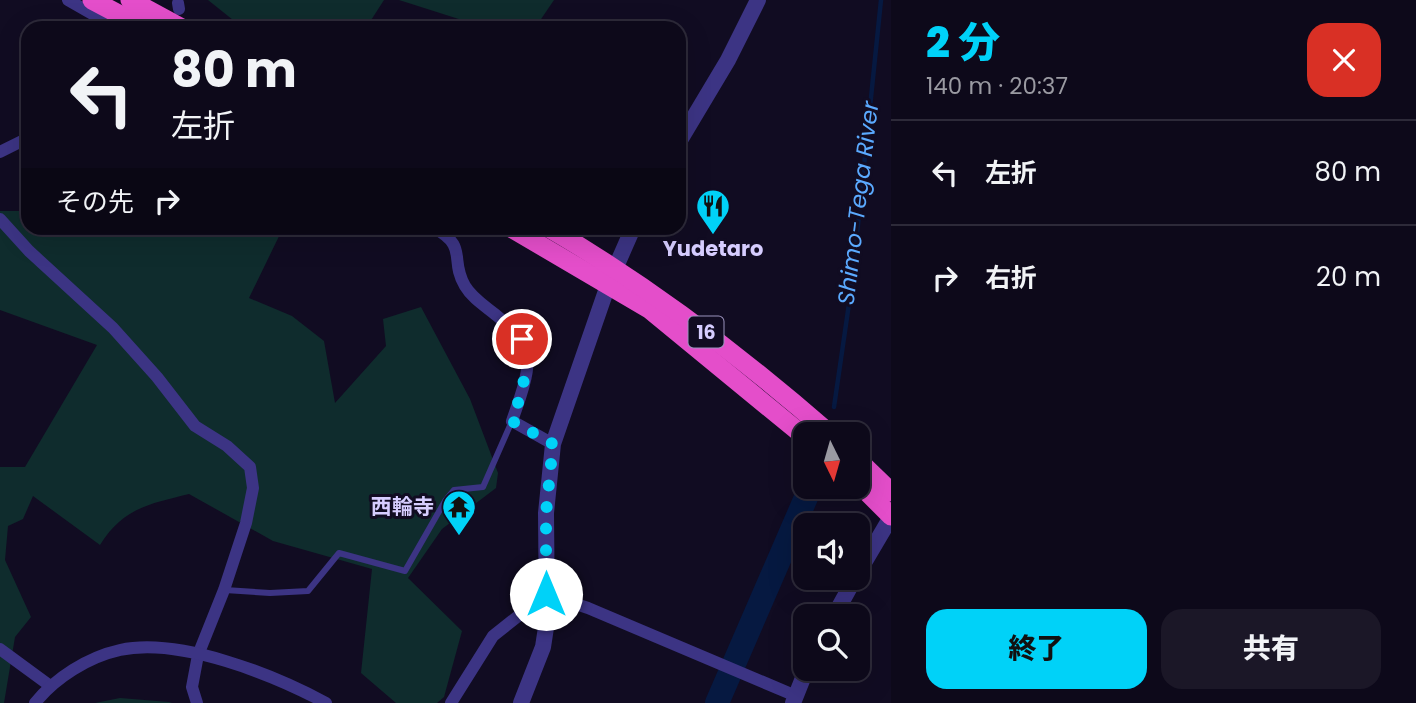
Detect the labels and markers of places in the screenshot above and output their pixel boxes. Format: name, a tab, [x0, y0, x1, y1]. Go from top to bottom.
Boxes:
restaurant icon: Yudetaro	[694, 187, 732, 236]
place label: Yudetaro	[663, 234, 763, 263]
pin	[492, 309, 552, 369]
temple icon: 西輪寺	[440, 488, 478, 537]
place label: 西輪寺	[371, 492, 434, 521]

